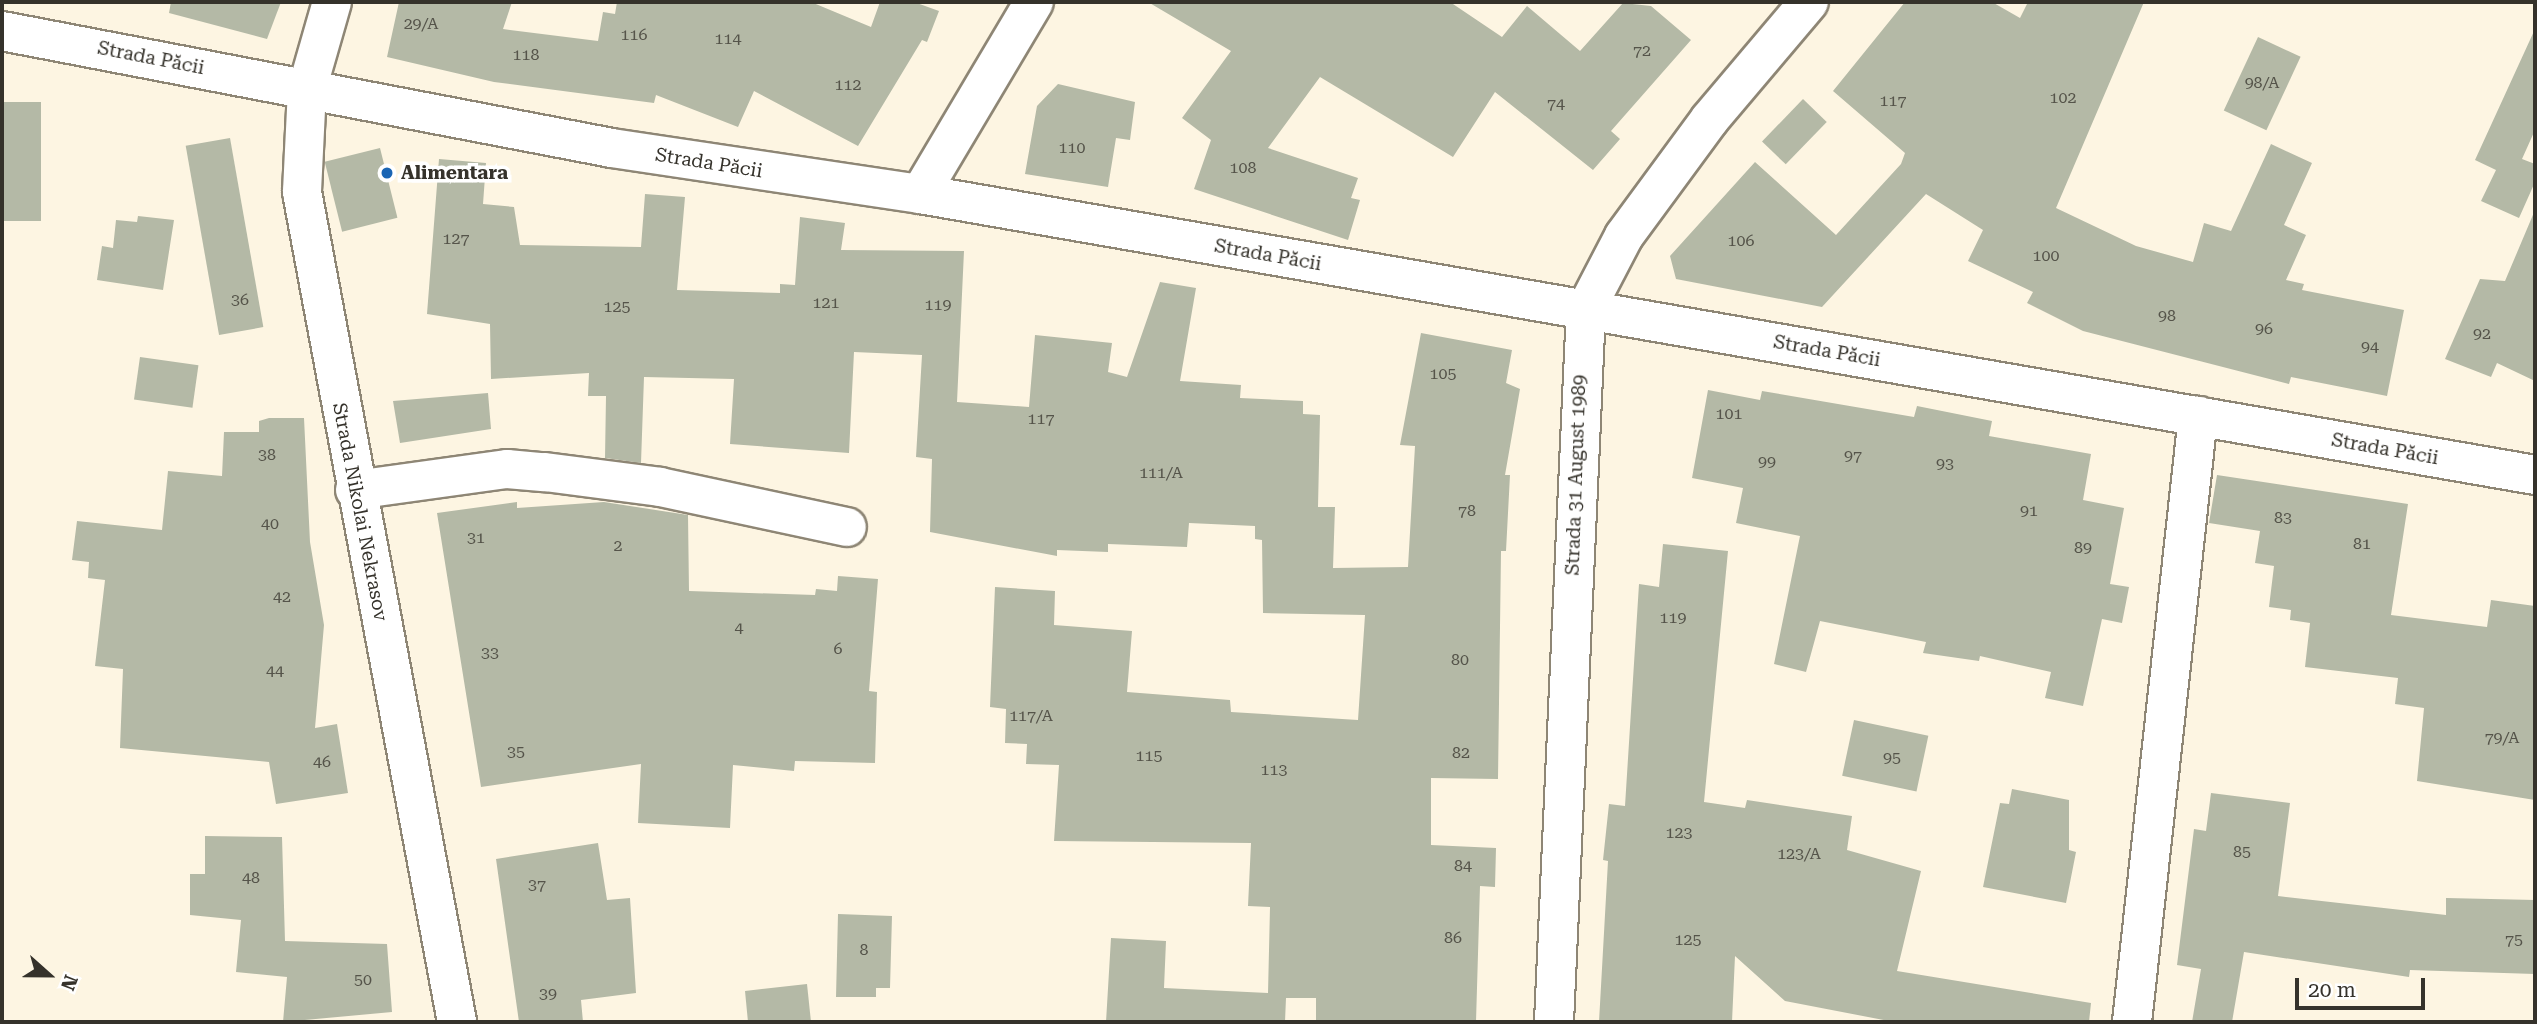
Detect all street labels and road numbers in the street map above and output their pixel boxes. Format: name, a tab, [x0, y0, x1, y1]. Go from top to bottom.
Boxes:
street label: Strada Păcii	[96, 36, 206, 80]
street label: Strada Păcii	[654, 143, 764, 183]
street label: Strada Păcii	[1213, 234, 1323, 276]
street label: Strada Păcii	[1772, 330, 1882, 372]
street label: Strada 31 August 1989	[1561, 374, 1591, 576]
street label: Strada Nikolai Nekrasov	[328, 401, 392, 623]
street label: Strada Păcii	[2330, 428, 2440, 470]

